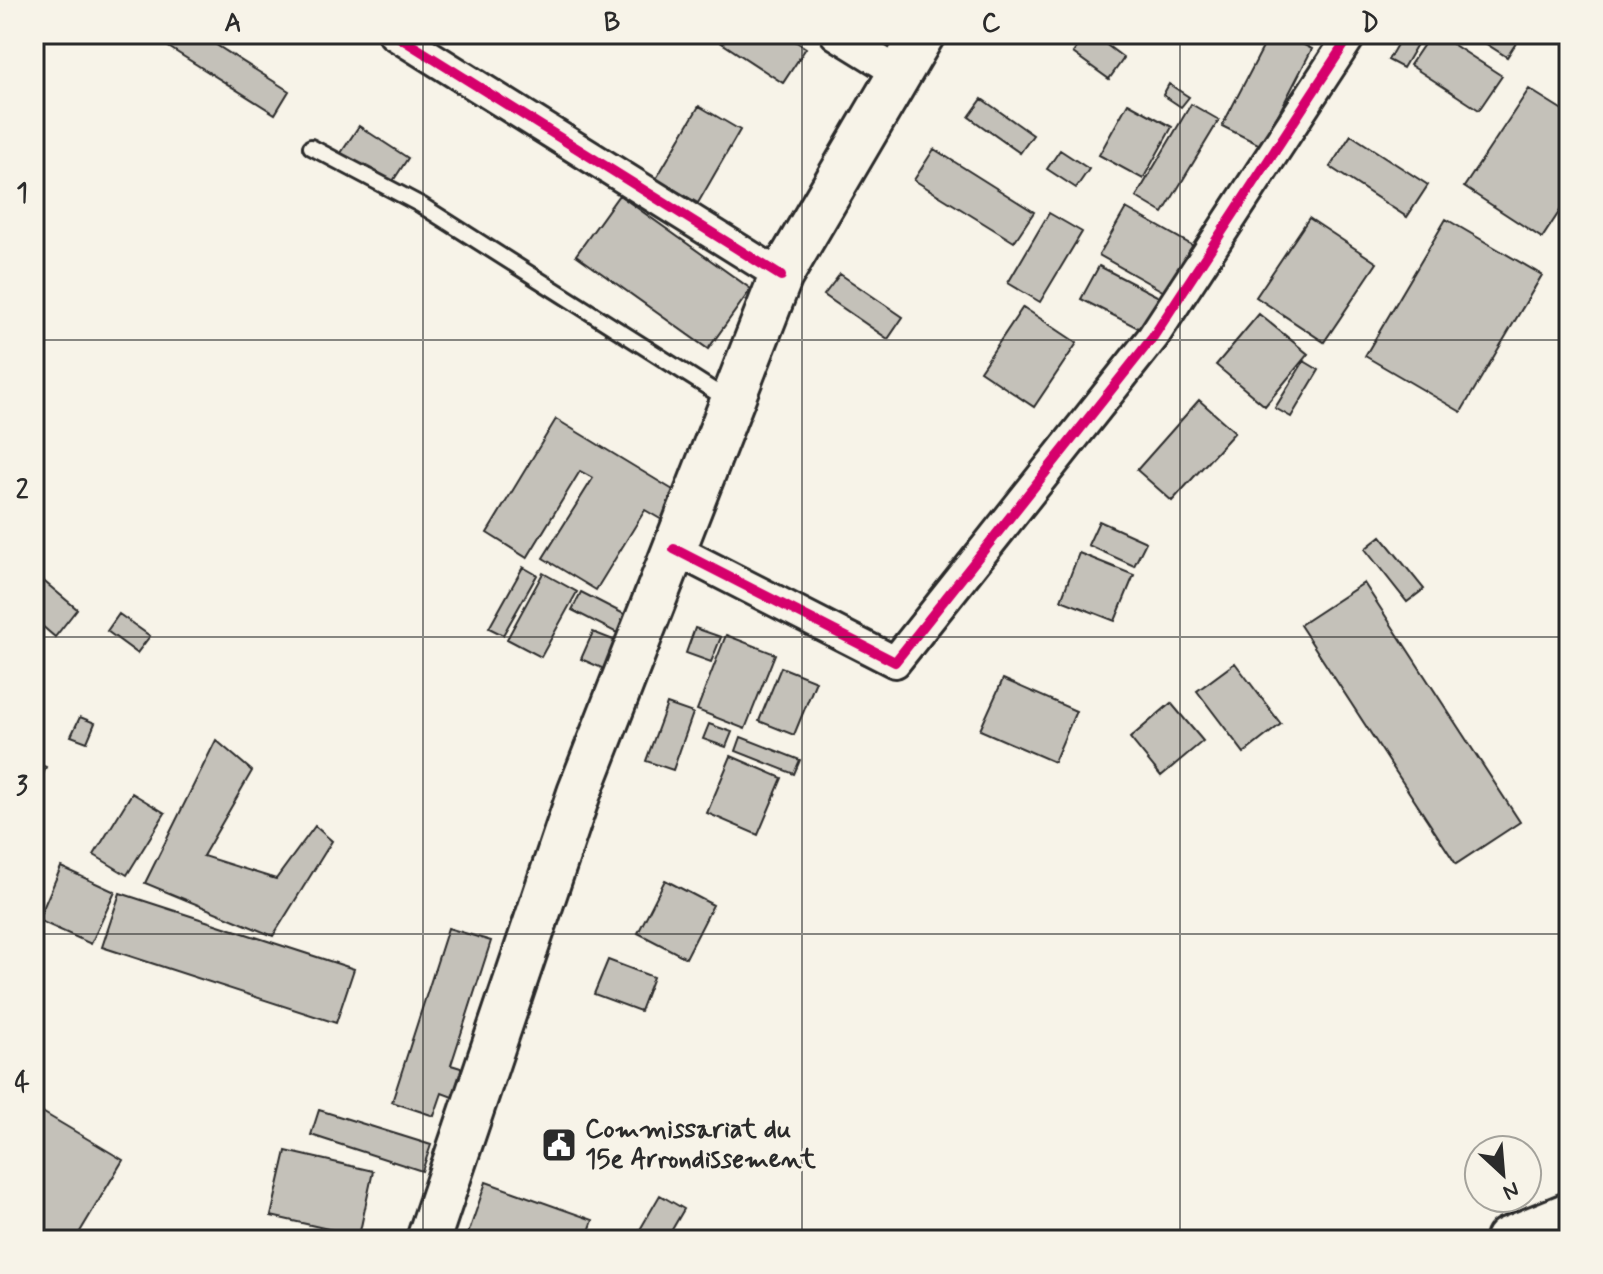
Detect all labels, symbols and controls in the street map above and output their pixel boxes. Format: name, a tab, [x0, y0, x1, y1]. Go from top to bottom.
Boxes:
text: A	[224, 7, 242, 41]
text: B	[604, 7, 620, 41]
text: C	[982, 7, 1001, 41]
text: D	[1361, 7, 1379, 41]
text: 1	[16, 177, 28, 211]
text: 2	[16, 474, 29, 508]
text: 3	[16, 770, 28, 804]
text: 4	[14, 1067, 30, 1101]
place label: Commissariat du 15e Arrondissement	[585, 1113, 817, 1177]
public building icon: Commissariat du 15e Arrondissement	[540, 1126, 578, 1164]
north arrow	[1463, 1134, 1543, 1214]
text: N	[1498, 1174, 1524, 1206]

